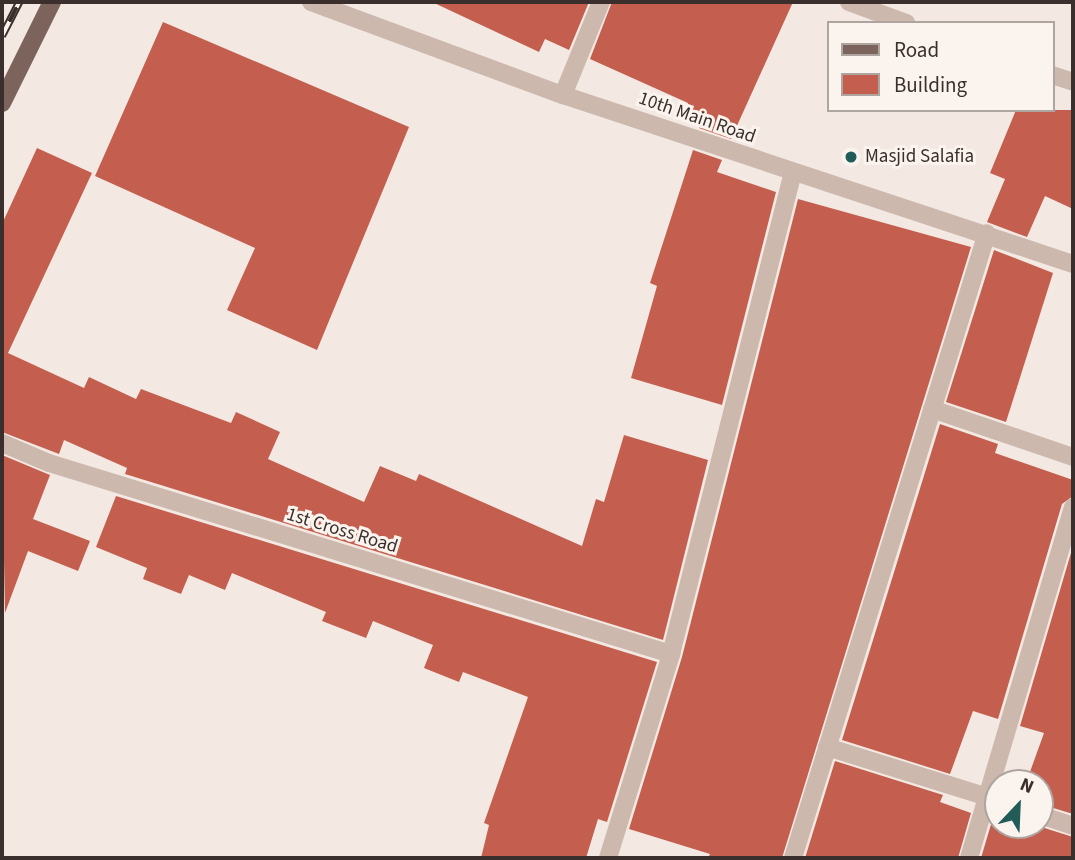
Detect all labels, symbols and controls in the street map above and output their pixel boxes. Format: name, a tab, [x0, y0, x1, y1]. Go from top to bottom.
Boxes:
legend	[827, 21, 1054, 112]
text: Road	[894, 35, 939, 65]
text: Building	[894, 70, 967, 100]
street label: 10th Main Road	[635, 87, 759, 149]
place label: Masjid Salafia	[865, 146, 974, 168]
marker: Masjid Salafia	[843, 149, 859, 165]
street label: 1st Cross Road	[284, 503, 400, 559]
north arrow	[984, 769, 1054, 839]
text: N	[1016, 771, 1038, 801]

